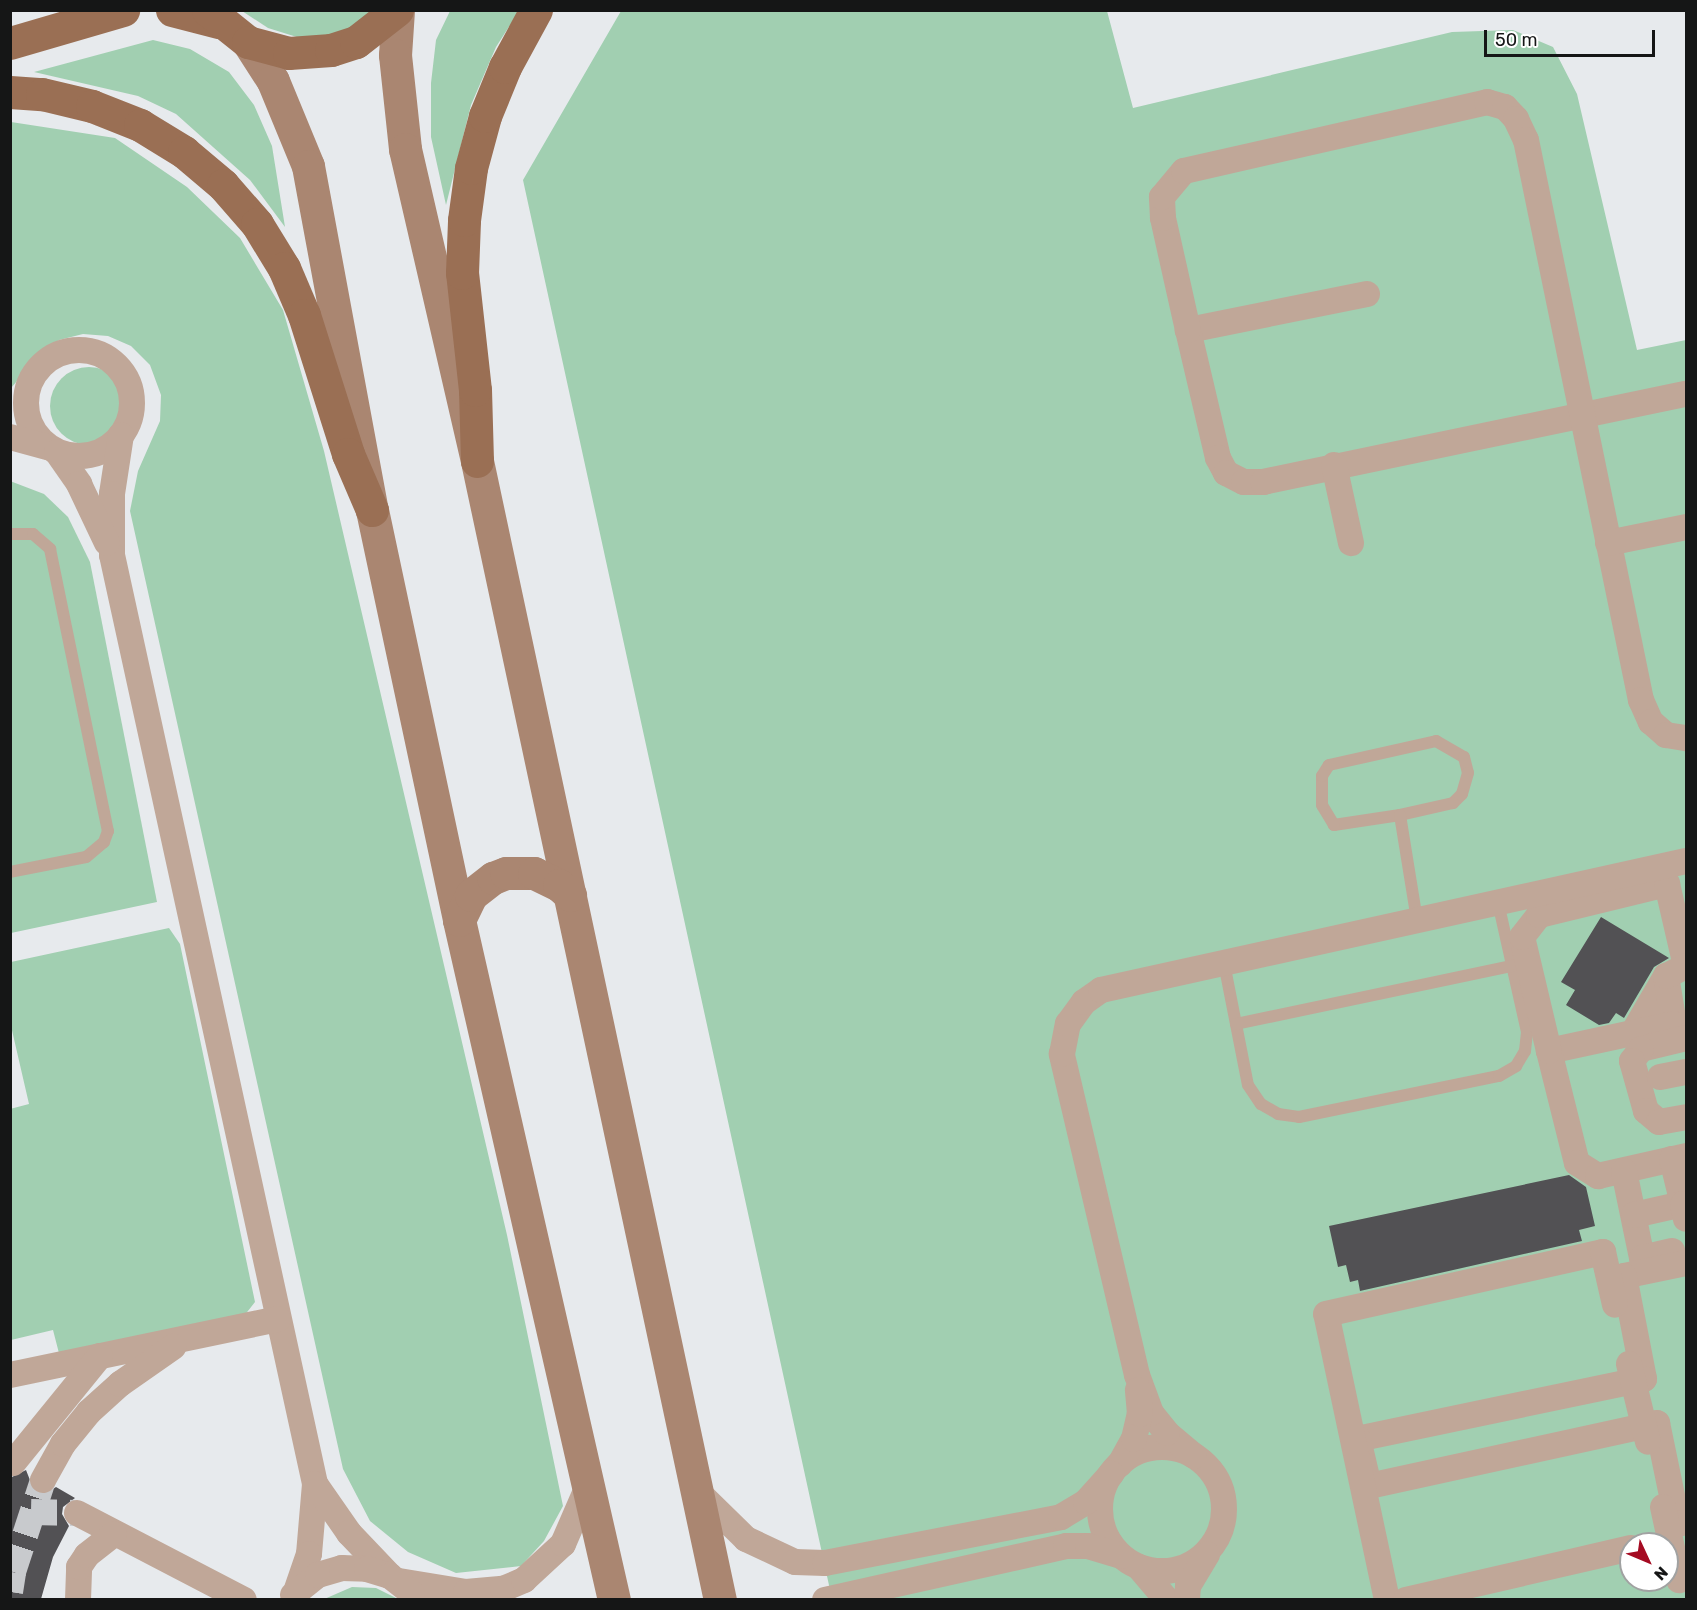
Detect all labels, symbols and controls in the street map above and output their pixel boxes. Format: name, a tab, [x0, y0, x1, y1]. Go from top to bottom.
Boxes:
scale bar	[1487, 18, 1658, 56]
text: 50 m	[1495, 29, 1538, 51]
north arrow	[1619, 1532, 1679, 1592]
text: N	[1650, 1563, 1672, 1584]

